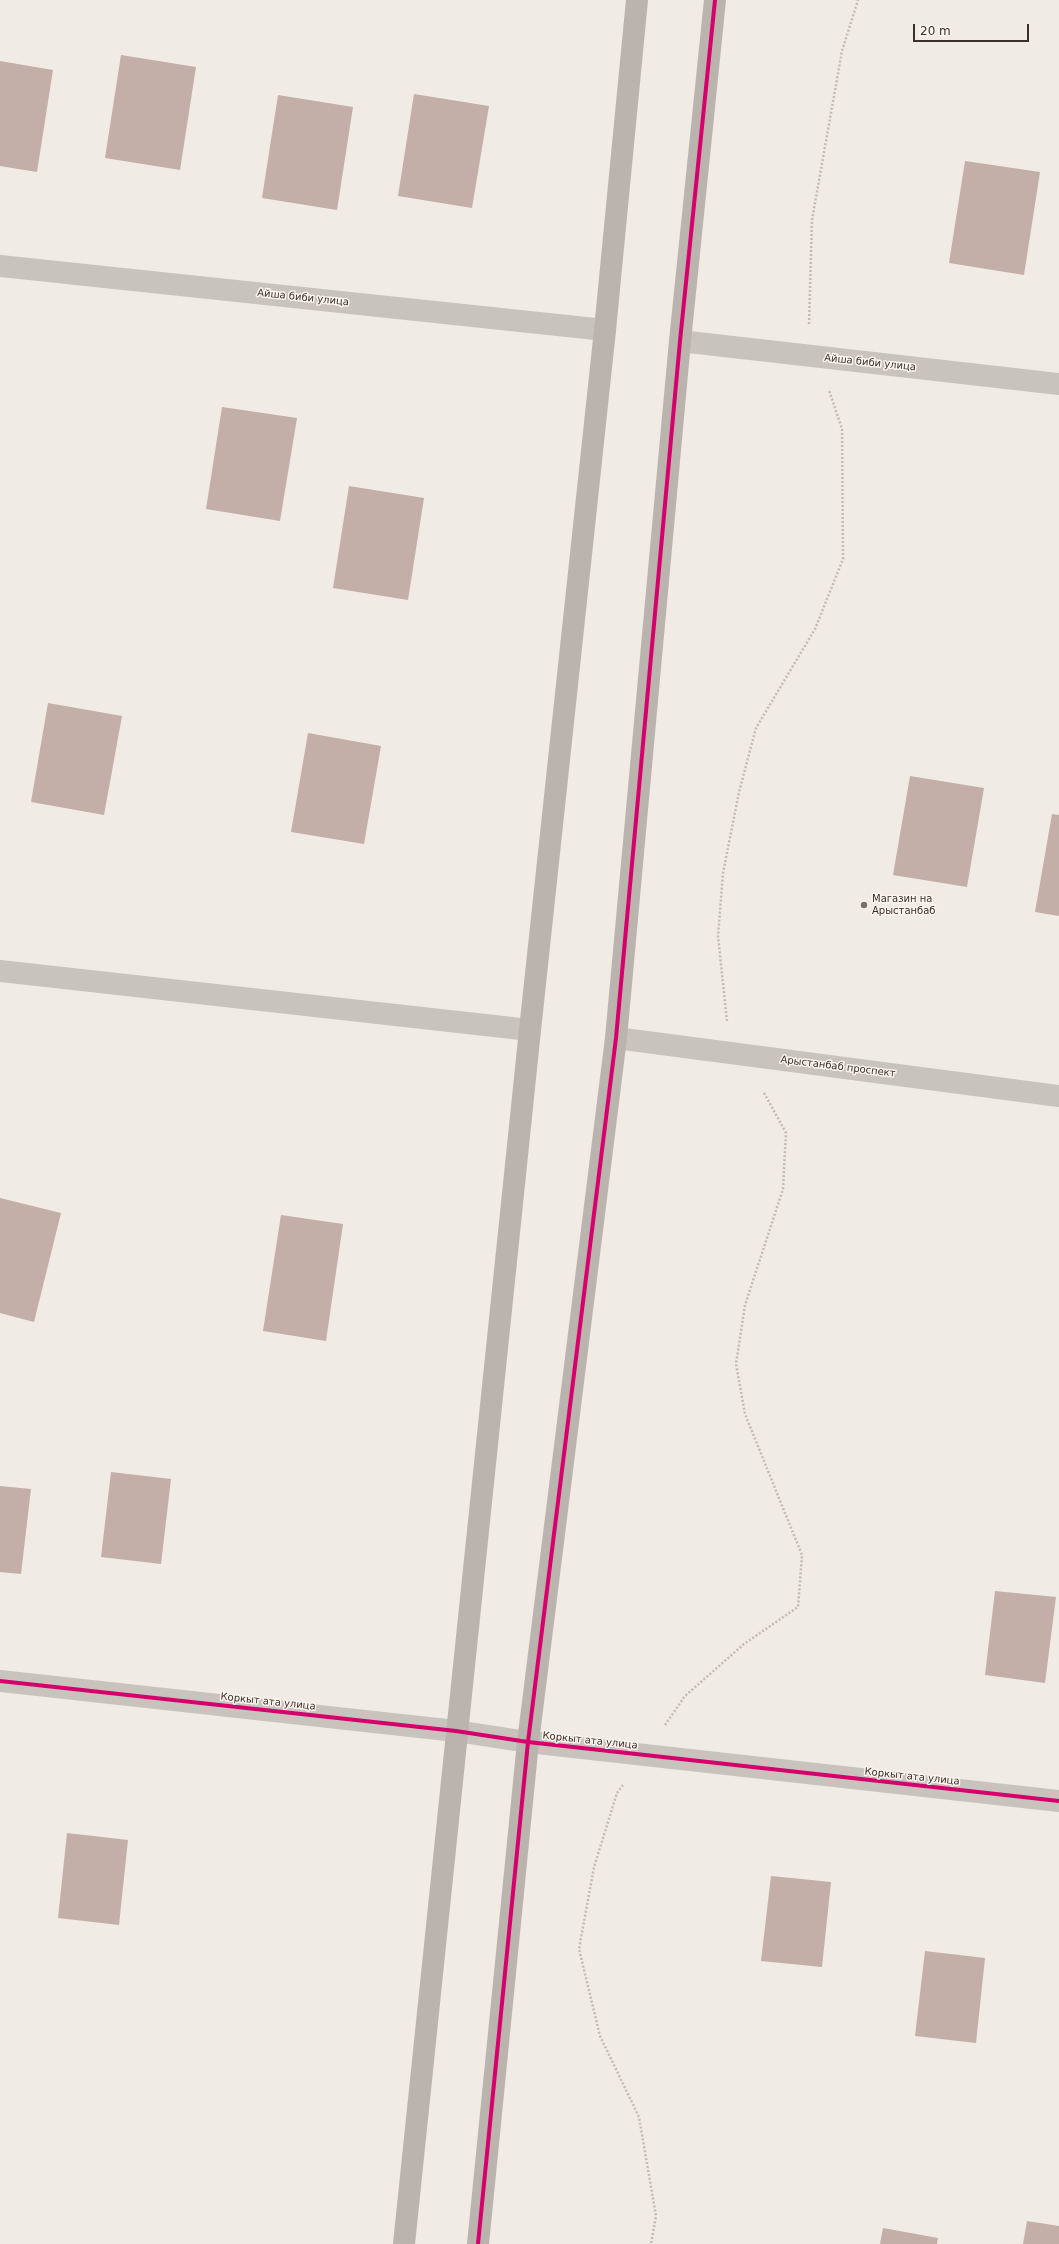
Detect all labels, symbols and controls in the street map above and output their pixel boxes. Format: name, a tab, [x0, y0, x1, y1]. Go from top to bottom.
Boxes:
scale bar	[915, 16, 1031, 42]
text: 20 m	[920, 24, 951, 38]
street label: Айша биби улица	[257, 287, 349, 309]
street label: Айша биби улица	[824, 352, 916, 374]
place label: Магазин на Арыстанбаб	[872, 893, 936, 916]
marker: Магазин на Арыстанбаб	[859, 900, 869, 910]
street label: Арыстанбаб проспект	[780, 1054, 896, 1080]
street label: Коркыт ата улица	[220, 1691, 316, 1713]
street label: Коркыт ата улица	[542, 1730, 638, 1752]
street label: Коркыт ата улица	[864, 1766, 960, 1788]

